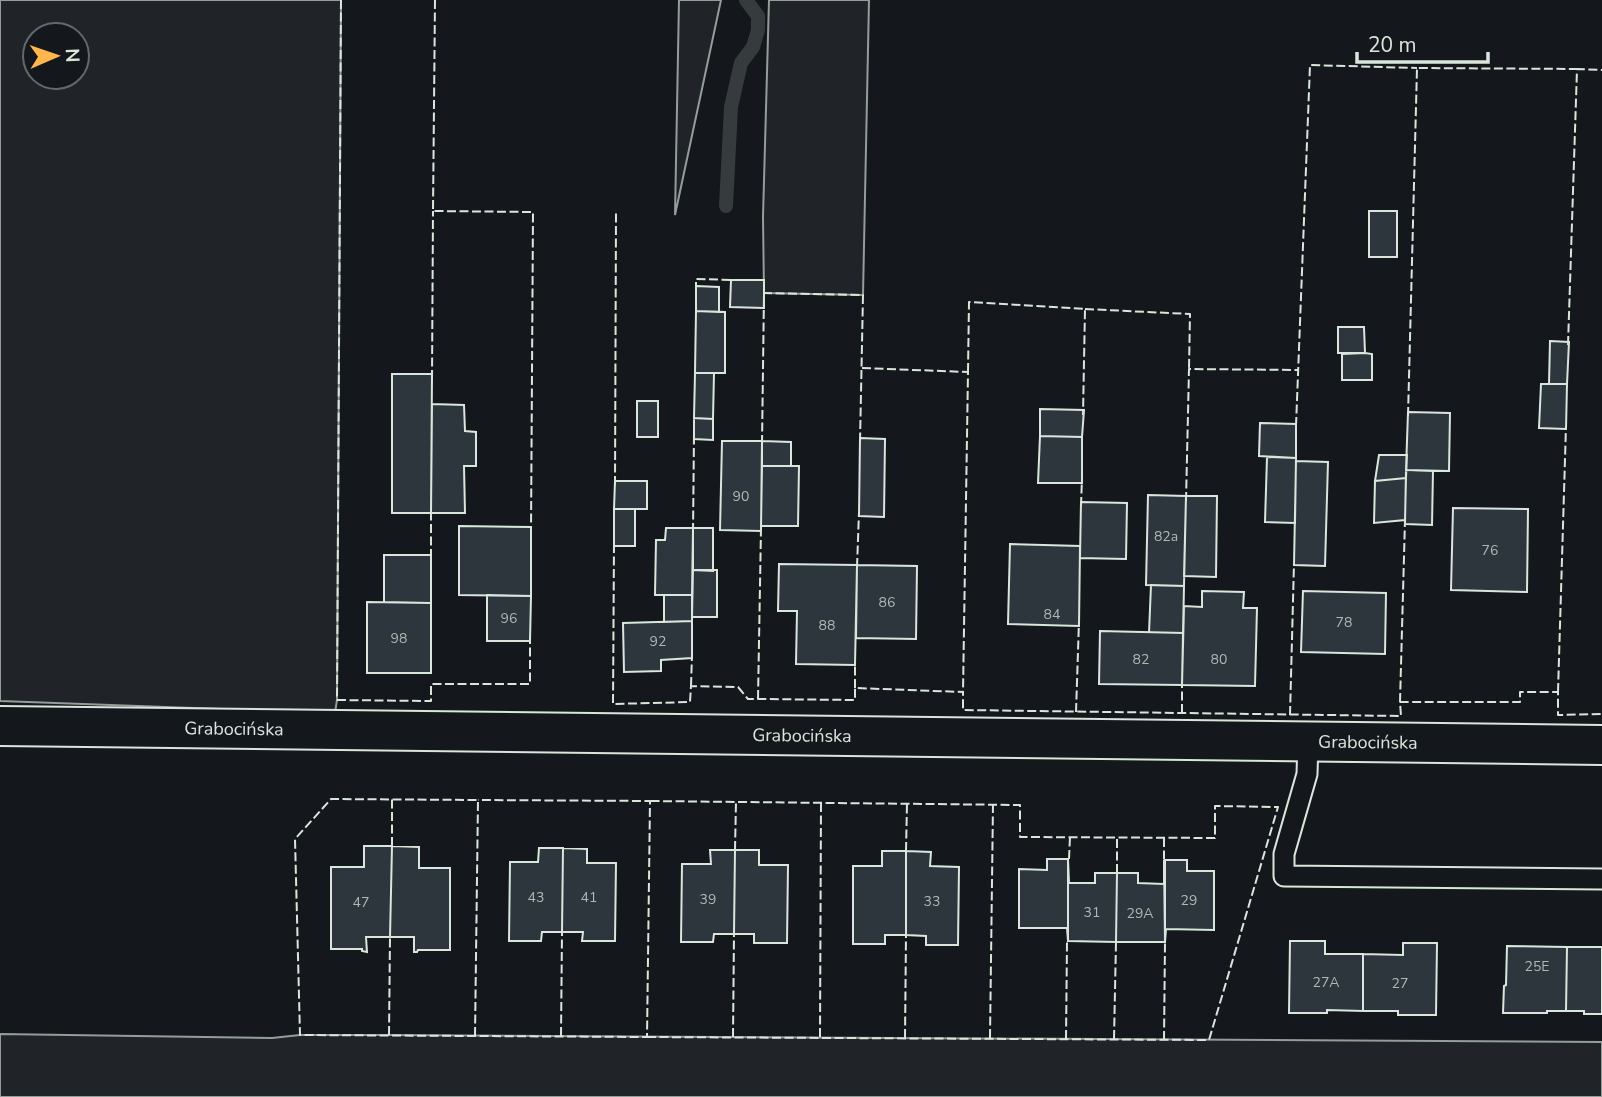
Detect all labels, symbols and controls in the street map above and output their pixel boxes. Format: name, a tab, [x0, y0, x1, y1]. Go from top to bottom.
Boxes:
north arrow	[21, 21, 91, 91]
scale bar	[1357, 21, 1488, 65]
text: 20 m	[1368, 31, 1417, 59]
text: N	[59, 48, 85, 63]
house number: 90	[733, 487, 749, 506]
house number: 82a	[1154, 527, 1178, 546]
house number: 76	[1482, 541, 1498, 560]
house number: 86	[879, 593, 895, 612]
house number: 84	[1044, 605, 1060, 624]
house number: 96	[501, 609, 517, 628]
house number: 78	[1336, 613, 1352, 632]
house number: 88	[819, 616, 835, 635]
house number: 98	[391, 629, 407, 648]
house number: 92	[650, 632, 666, 651]
house number: 82	[1133, 650, 1149, 669]
house number: 80	[1211, 650, 1227, 669]
street label: Grabocińska	[184, 716, 284, 741]
street label: Grabocińska	[752, 723, 852, 748]
street label: Grabocińska	[1318, 730, 1418, 755]
house number: 43	[528, 888, 544, 907]
house number: 41	[581, 888, 597, 907]
house number: 39	[700, 890, 716, 909]
house number: 29	[1181, 891, 1197, 910]
house number: 33	[924, 892, 940, 911]
house number: 47	[353, 893, 369, 912]
house number: 31	[1084, 903, 1100, 922]
house number: 29A	[1126, 904, 1154, 923]
house number: 25E	[1525, 957, 1549, 976]
house number: 27A	[1312, 973, 1340, 992]
house number: 27	[1392, 974, 1408, 993]

